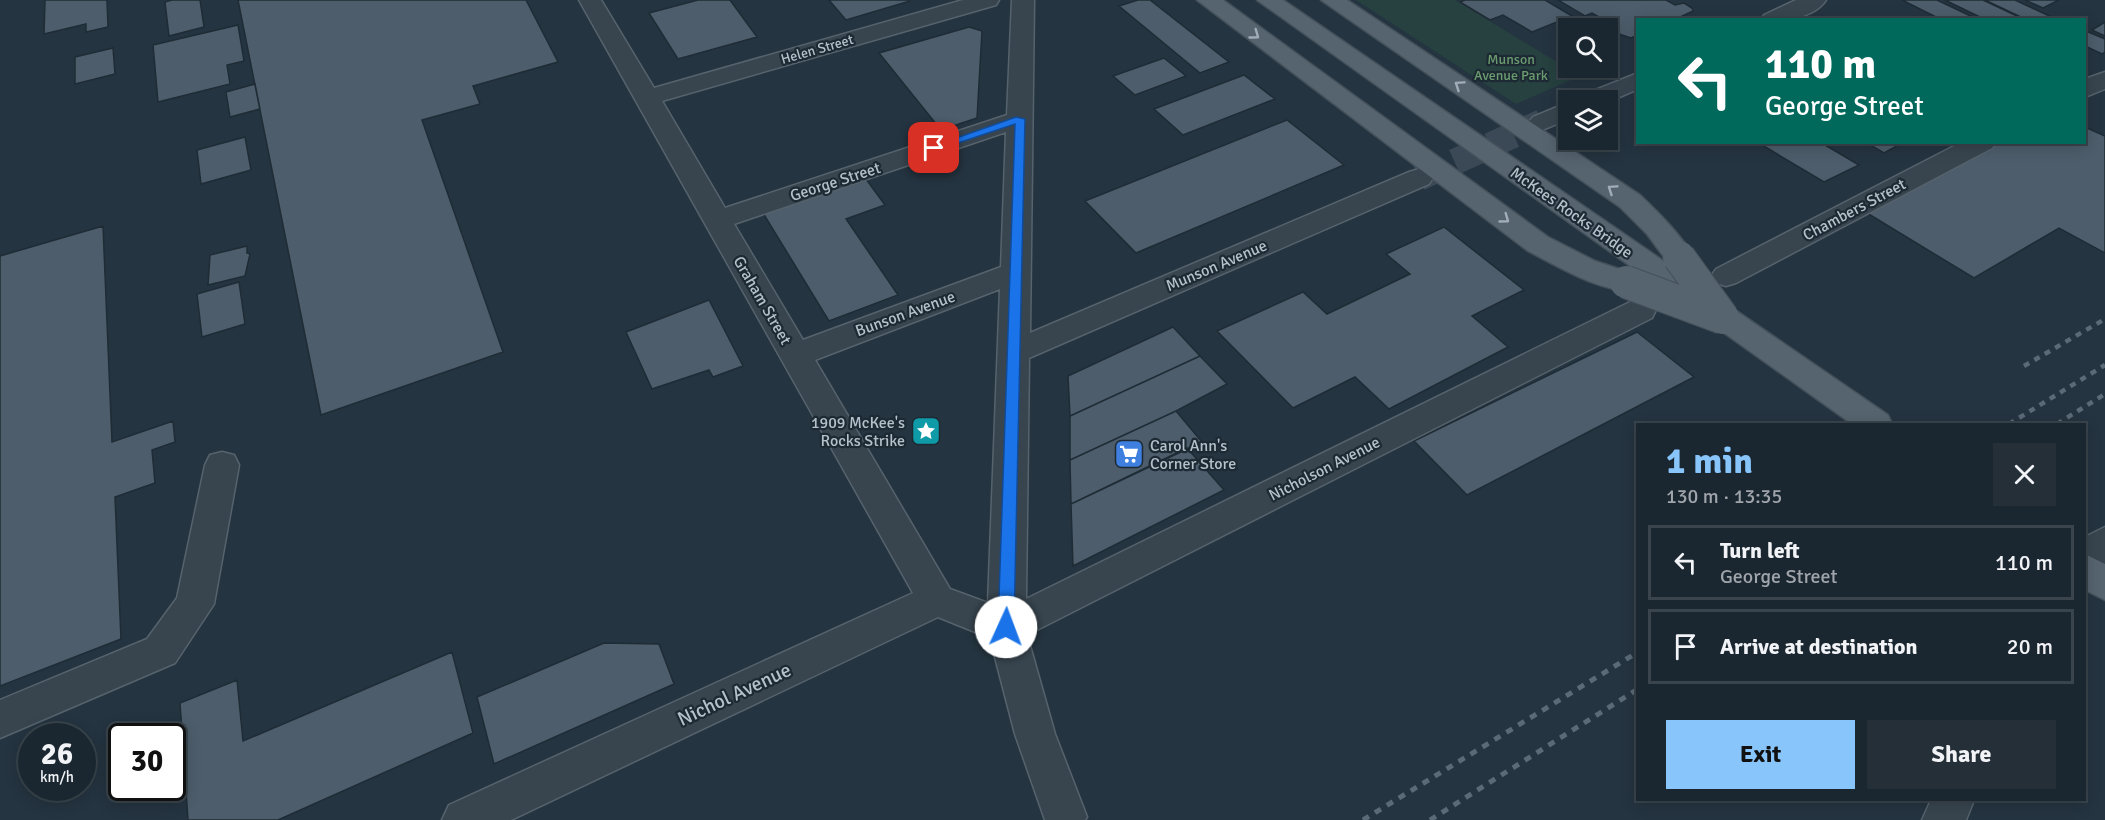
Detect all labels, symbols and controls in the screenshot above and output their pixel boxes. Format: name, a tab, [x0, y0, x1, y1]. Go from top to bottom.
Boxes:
map controls	[1558, 18, 1618, 150]
button: search	[1558, 18, 1618, 78]
one-way arrow	[1248, 27, 1259, 38]
street label: Helen Street	[779, 31, 855, 68]
text: 110 m	[1765, 39, 1876, 90]
icon: left	[1666, 42, 1744, 120]
park label: Munson Avenue Park	[1474, 51, 1548, 84]
one-way arrow	[1454, 81, 1465, 92]
button: layers	[1558, 90, 1618, 150]
text: George Street	[1765, 90, 1924, 123]
pin	[908, 122, 959, 173]
icon: arrive	[917, 131, 950, 164]
street label: George Street	[788, 158, 883, 206]
street label: McKees Rocks Bridge	[1506, 163, 1637, 263]
street label: Chambers Street	[1800, 174, 1910, 245]
one-way arrow	[1608, 185, 1619, 196]
one-way arrow	[1499, 212, 1510, 223]
street label: Munson Avenue	[1163, 236, 1270, 296]
street label: Graham Street	[729, 253, 796, 349]
street label: Bunson Avenue	[853, 287, 958, 341]
place label: 1909 McKee's Rocks Strike	[811, 413, 905, 451]
place icon: 1909 McKee's Rocks Strike	[910, 415, 942, 447]
street label: Nicholson Avenue	[1266, 432, 1383, 506]
place label: Carol Ann's Corner Store	[1150, 436, 1236, 474]
supermarket icon: Carol Ann's Corner Store	[1113, 438, 1145, 470]
text: 1 min	[1666, 439, 1753, 484]
button: close	[1993, 443, 2056, 506]
text: 130 m · 13:35	[1666, 484, 1782, 509]
text: Turn left	[1720, 537, 1800, 564]
icon: left	[1669, 546, 1702, 579]
text: 110 m	[1995, 549, 2053, 576]
text: George Street	[1720, 564, 1838, 589]
position arrow	[974, 595, 1038, 659]
icon: arrive	[1669, 630, 1702, 663]
text: Arrive at destination	[1720, 633, 1917, 660]
text: 20 m	[2007, 633, 2053, 660]
street label: Nichol Avenue	[673, 657, 795, 732]
button: Exit	[1666, 720, 1855, 789]
button: Share	[1867, 720, 2056, 789]
speed limit sign: 30	[108, 723, 186, 801]
text: 26	[41, 736, 73, 773]
text: km/h	[40, 768, 74, 786]

